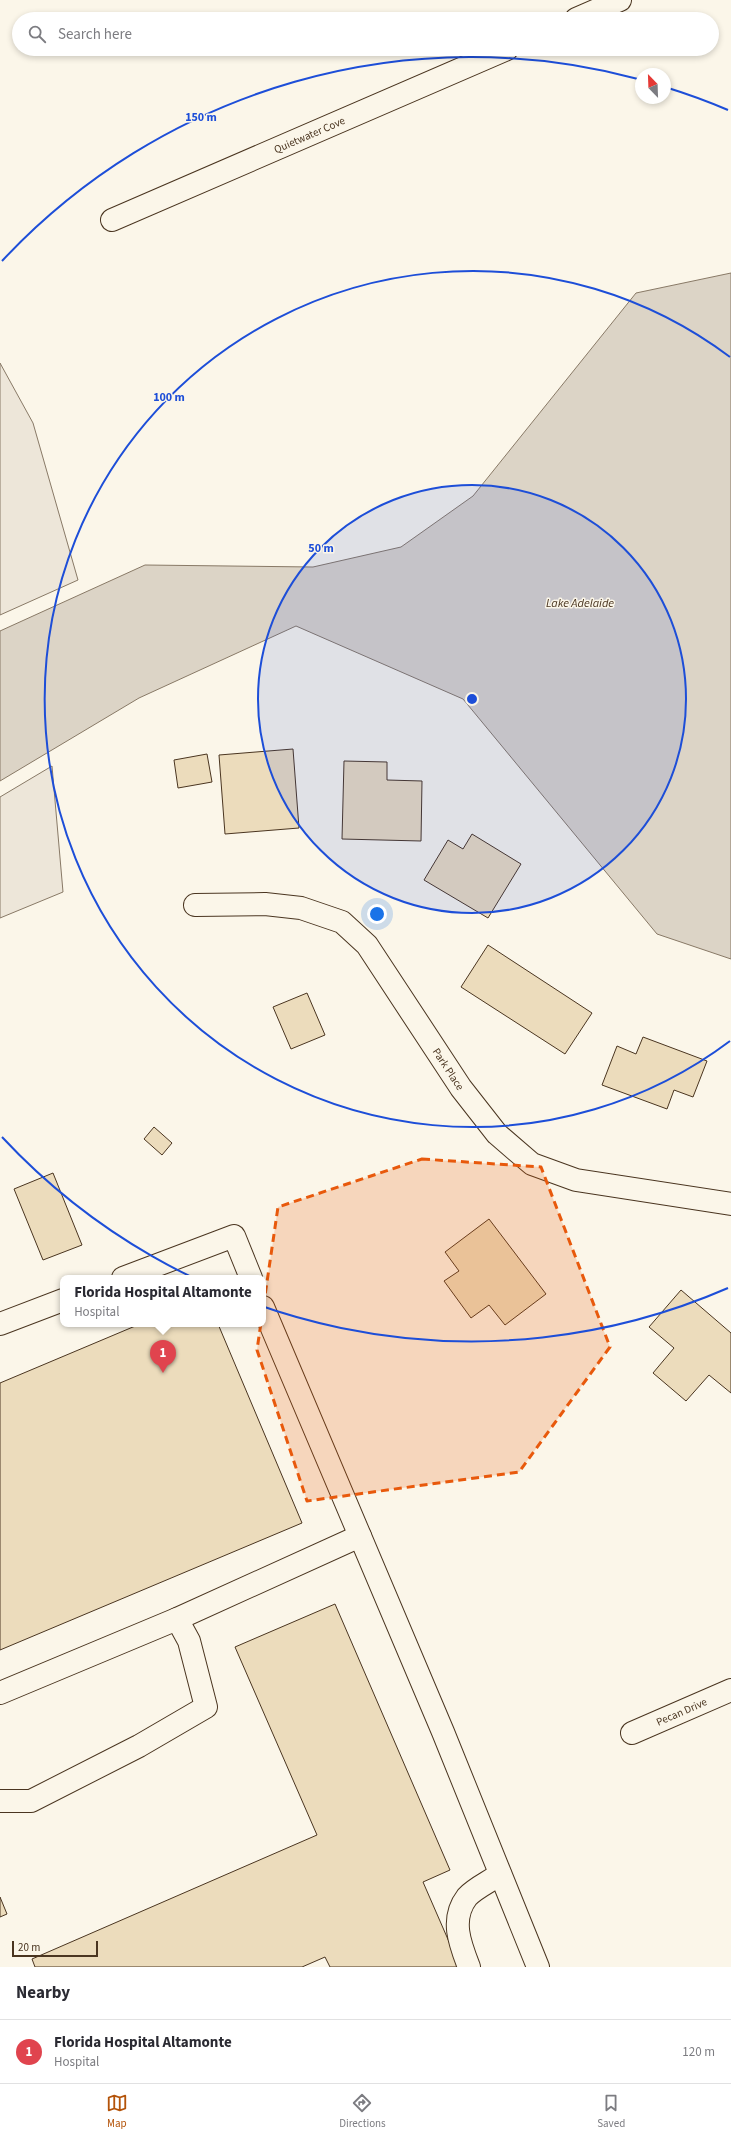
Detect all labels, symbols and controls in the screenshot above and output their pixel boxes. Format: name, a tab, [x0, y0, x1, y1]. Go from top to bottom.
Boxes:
search box	[12, 12, 719, 56]
icon: search	[26, 23, 48, 45]
text: Search here	[58, 24, 132, 45]
north arrow	[635, 68, 671, 104]
text: 150 m	[185, 109, 217, 126]
street label: Quietwater Cove	[272, 113, 348, 157]
text: 100 m	[153, 389, 185, 406]
text: 50 m	[308, 540, 334, 557]
water label: Lake Adelaide	[546, 595, 614, 612]
centre of rings	[465, 692, 479, 706]
your location	[367, 904, 387, 924]
street label: Park Place	[429, 1045, 468, 1094]
popup	[60, 1275, 266, 1327]
text: Florida Hospital Altamonte	[74, 1282, 252, 1303]
text: Hospital	[74, 1303, 119, 1321]
pin: 1	[150, 1340, 176, 1373]
street label: Pecan Drive	[654, 1694, 710, 1730]
scale bar	[12, 1939, 98, 1958]
text: 20 m	[18, 1940, 40, 1955]
text: Nearby	[16, 1981, 70, 2005]
text: Florida Hospital Altamonte	[54, 2032, 232, 2053]
text: 1	[26, 2043, 32, 2061]
text: 120 m	[682, 2043, 715, 2061]
text: Hospital	[54, 2053, 99, 2071]
tab: Map	[106, 2092, 128, 2131]
tab: Directions	[339, 2092, 386, 2131]
tab: Saved	[597, 2092, 625, 2131]

